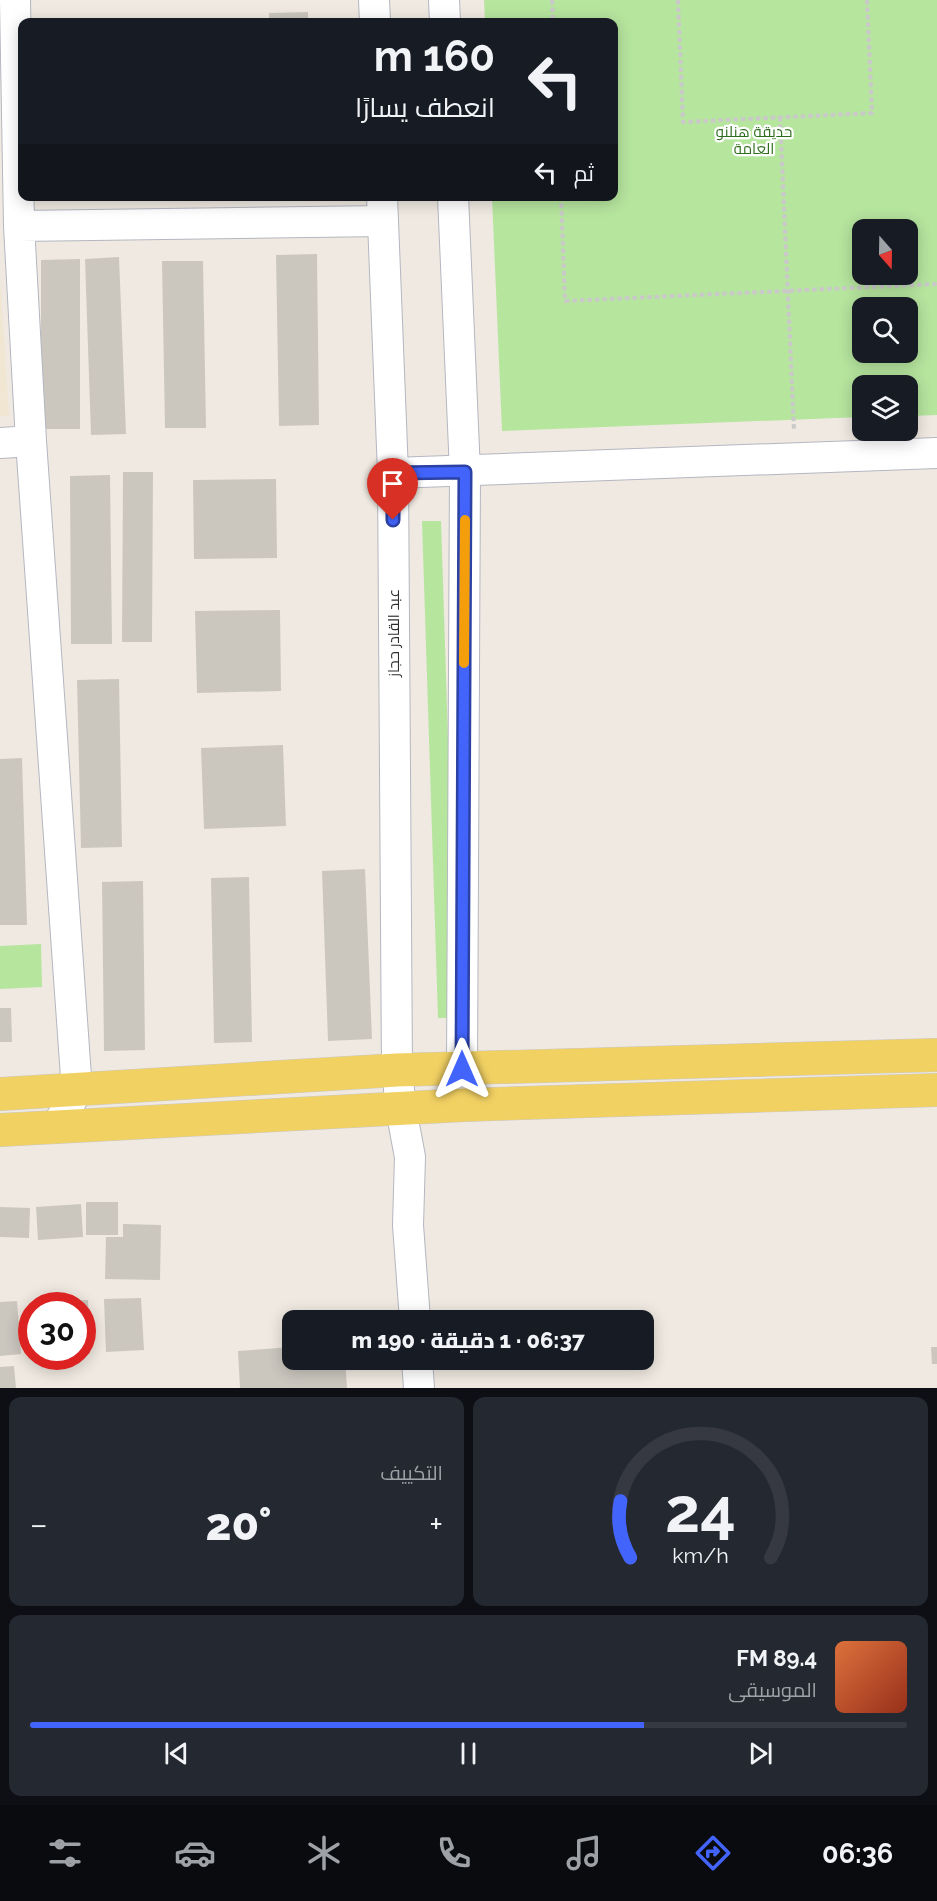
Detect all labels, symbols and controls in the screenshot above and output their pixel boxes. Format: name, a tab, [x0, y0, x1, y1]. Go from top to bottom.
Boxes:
text: 160 m	[374, 32, 495, 81]
icon: left	[516, 42, 594, 120]
text: انعطف يسارًا	[355, 92, 495, 123]
park label: حديقة هنلنو العامة	[716, 123, 792, 158]
icon: left	[529, 156, 562, 189]
text: ثم	[574, 160, 594, 186]
north arrow	[852, 219, 918, 285]
map controls	[852, 219, 918, 441]
button: search	[852, 297, 918, 363]
button: layers	[852, 375, 918, 441]
pin	[367, 458, 418, 520]
icon: arrive	[376, 467, 409, 500]
street label: عبد القادر حجاز	[385, 589, 403, 678]
position arrow	[430, 1037, 494, 1101]
speed limit sign: 30	[18, 1292, 96, 1370]
text: 06:37 · 1 دقيقة · 190 m	[351, 1327, 585, 1353]
text: التكييف	[380, 1461, 443, 1485]
text: 24	[665, 1473, 736, 1547]
text: 20°	[205, 1498, 272, 1551]
text: −	[30, 1505, 48, 1544]
text: +	[429, 1505, 443, 1544]
text: km/h	[672, 1544, 729, 1569]
text: 89.4 FM	[736, 1645, 817, 1671]
text: الموسيقى	[728, 1678, 817, 1702]
icon: previous	[160, 1737, 193, 1770]
icon: pause	[452, 1737, 485, 1770]
icon: next	[744, 1737, 777, 1770]
icon: filters	[44, 1832, 86, 1874]
icon: car	[174, 1832, 216, 1874]
icon: climate	[303, 1832, 345, 1874]
icon: phone	[433, 1832, 475, 1874]
icon: music	[563, 1832, 605, 1874]
icon: directions	[692, 1832, 734, 1874]
text: 06:36	[822, 1838, 893, 1869]

